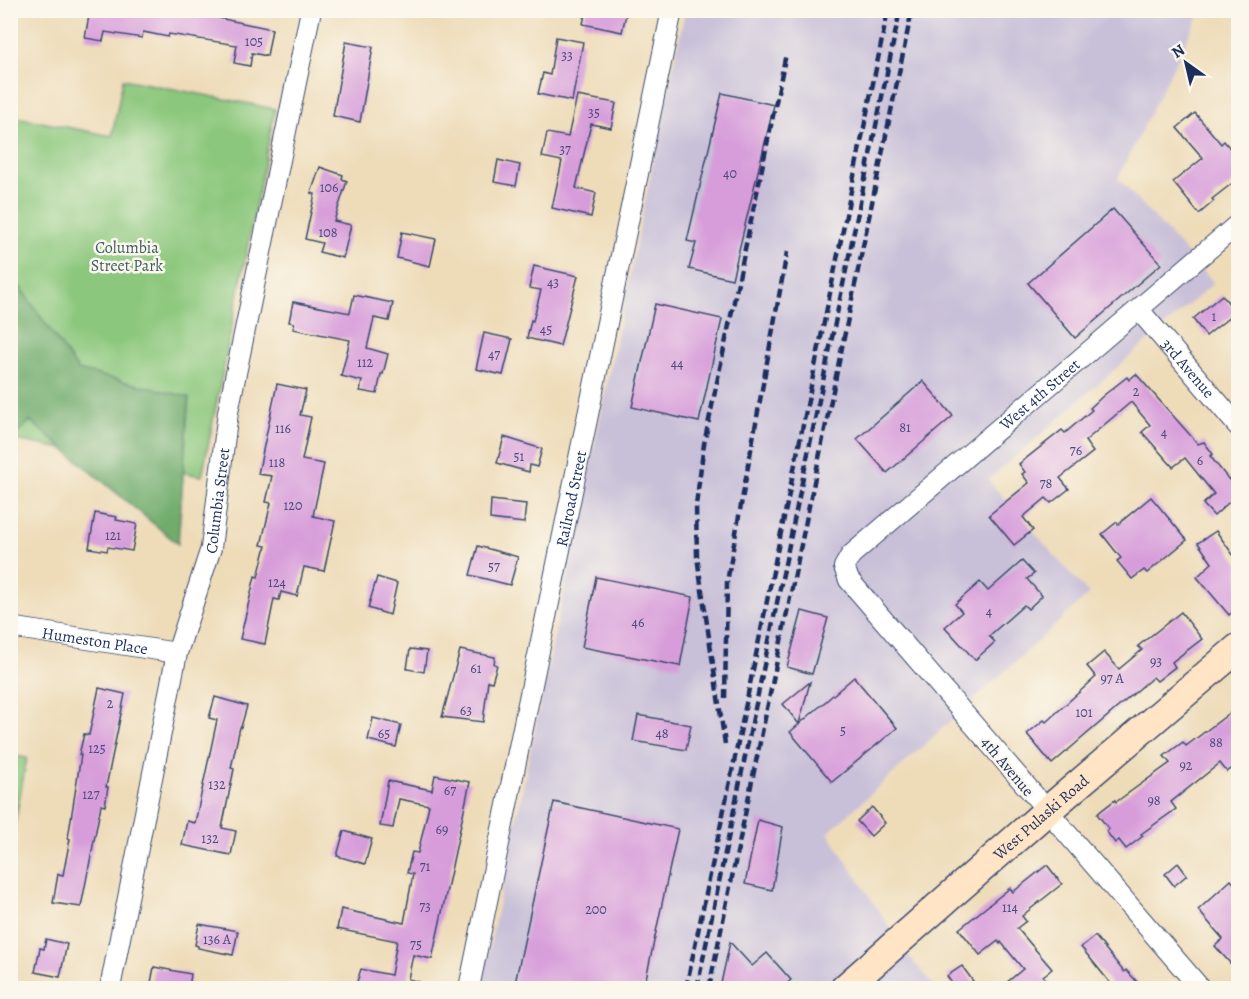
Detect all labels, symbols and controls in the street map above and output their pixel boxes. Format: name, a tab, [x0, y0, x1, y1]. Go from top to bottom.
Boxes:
house number: 105	[245, 32, 263, 51]
north arrow	[1156, 33, 1216, 93]
text: N	[1167, 39, 1189, 64]
house number: 33	[561, 46, 573, 65]
house number: 35	[588, 103, 600, 122]
house number: 37	[559, 140, 571, 159]
house number: 40	[723, 164, 737, 183]
house number: 106	[320, 178, 338, 197]
house number: 108	[318, 223, 338, 242]
park label: Columbia Street Park	[91, 237, 163, 277]
house number: 43	[547, 273, 559, 292]
house number: 1	[1212, 307, 1217, 326]
house number: 45	[540, 320, 552, 339]
street label: 3rd Avenue	[1156, 334, 1219, 403]
house number: 47	[488, 345, 500, 364]
house number: 112	[357, 353, 373, 372]
house number: 44	[671, 354, 683, 373]
street label: West 4th Street	[994, 354, 1085, 436]
house number: 2	[1133, 382, 1140, 401]
house number: 81	[899, 418, 911, 437]
house number: 116	[275, 419, 291, 438]
house number: 4	[1161, 423, 1167, 442]
house number: 76	[1070, 441, 1082, 460]
street label: Columbia Street	[200, 446, 235, 557]
house number: 51	[514, 447, 525, 466]
street label: Railroad Street	[551, 448, 592, 549]
house number: 6	[1197, 451, 1203, 470]
house number: 118	[269, 453, 285, 472]
house number: 78	[1040, 474, 1053, 493]
house number: 120	[284, 496, 302, 515]
house number: 121	[105, 526, 121, 545]
house number: 57	[488, 557, 500, 576]
house number: 124	[268, 573, 286, 592]
house number: 4	[986, 602, 992, 621]
house number: 46	[632, 613, 644, 632]
street label: Humeston Place	[40, 622, 149, 660]
house number: 93	[1150, 652, 1162, 671]
house number: 61	[470, 659, 482, 678]
house number: 97 A	[1100, 669, 1124, 688]
house number: 2	[107, 694, 114, 713]
house number: 63	[460, 701, 472, 720]
house number: 101	[1075, 703, 1093, 722]
house number: 5	[840, 721, 846, 740]
house number: 65	[378, 724, 390, 743]
house number: 48	[655, 724, 669, 743]
street label: 4th Avenue	[976, 732, 1039, 801]
house number: 88	[1209, 733, 1223, 752]
house number: 125	[88, 739, 106, 758]
house number: 92	[1179, 756, 1193, 775]
street label: West Pulaski Road	[988, 770, 1094, 866]
house number: 132	[208, 775, 226, 794]
house number: 67	[444, 781, 456, 800]
house number: 127	[82, 785, 100, 804]
house number: 98	[1147, 791, 1161, 810]
house number: 69	[436, 820, 448, 839]
house number: 132	[201, 829, 219, 848]
house number: 71	[420, 857, 431, 876]
house number: 73	[419, 897, 431, 916]
house number: 114	[1002, 898, 1018, 917]
house number: 200	[585, 900, 607, 919]
house number: 136 A	[203, 930, 232, 949]
house number: 75	[410, 935, 422, 954]

